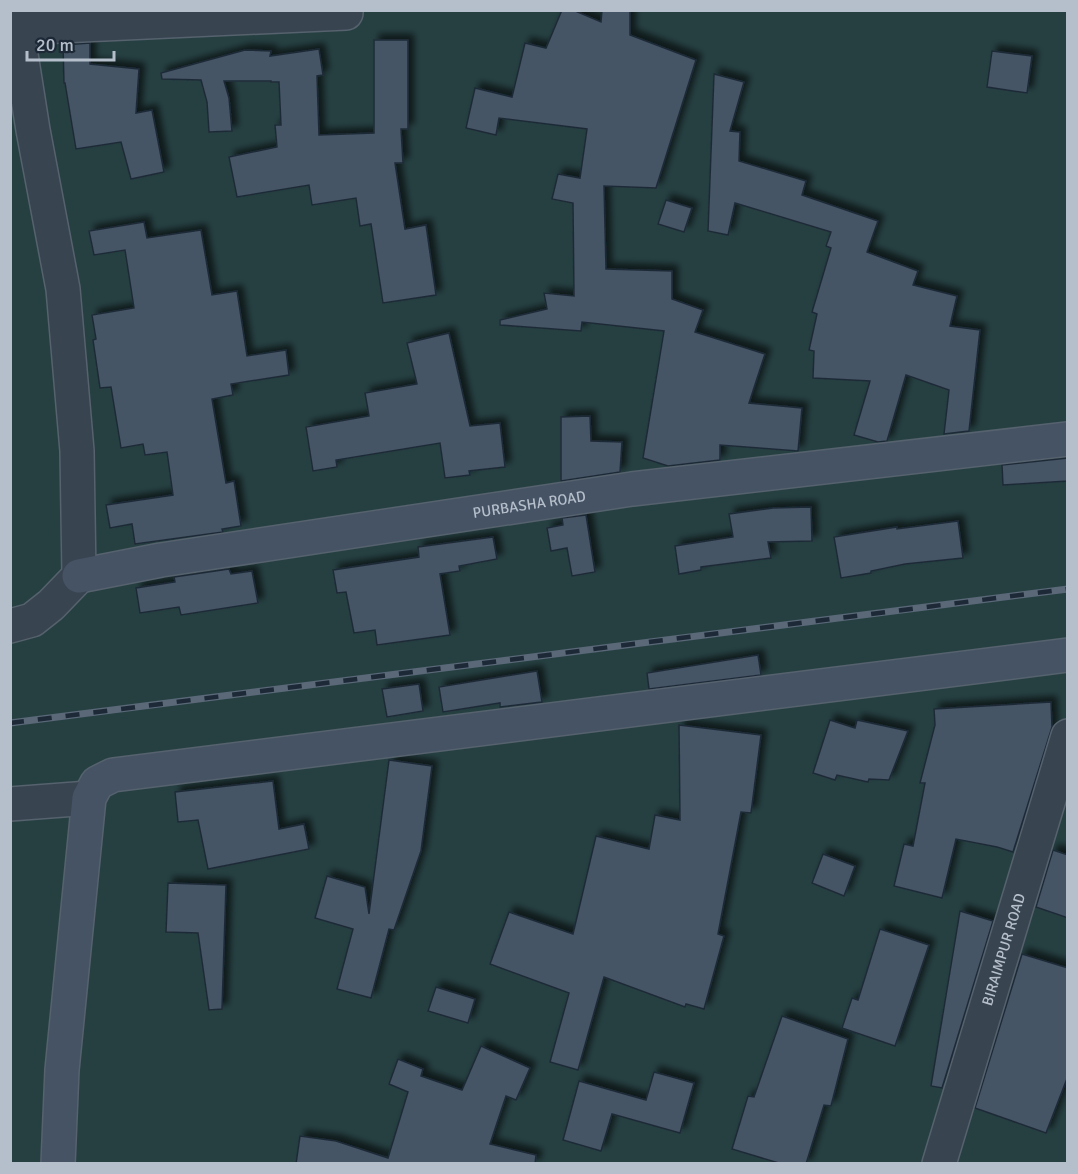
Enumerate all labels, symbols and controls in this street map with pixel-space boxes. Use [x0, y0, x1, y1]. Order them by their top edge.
scale bar [27, 24, 114, 62]
text: 20 m [36, 34, 74, 56]
street label: PURBASHA ROAD [471, 487, 587, 522]
street label: BIRAIMPUR ROAD [978, 891, 1029, 1008]

